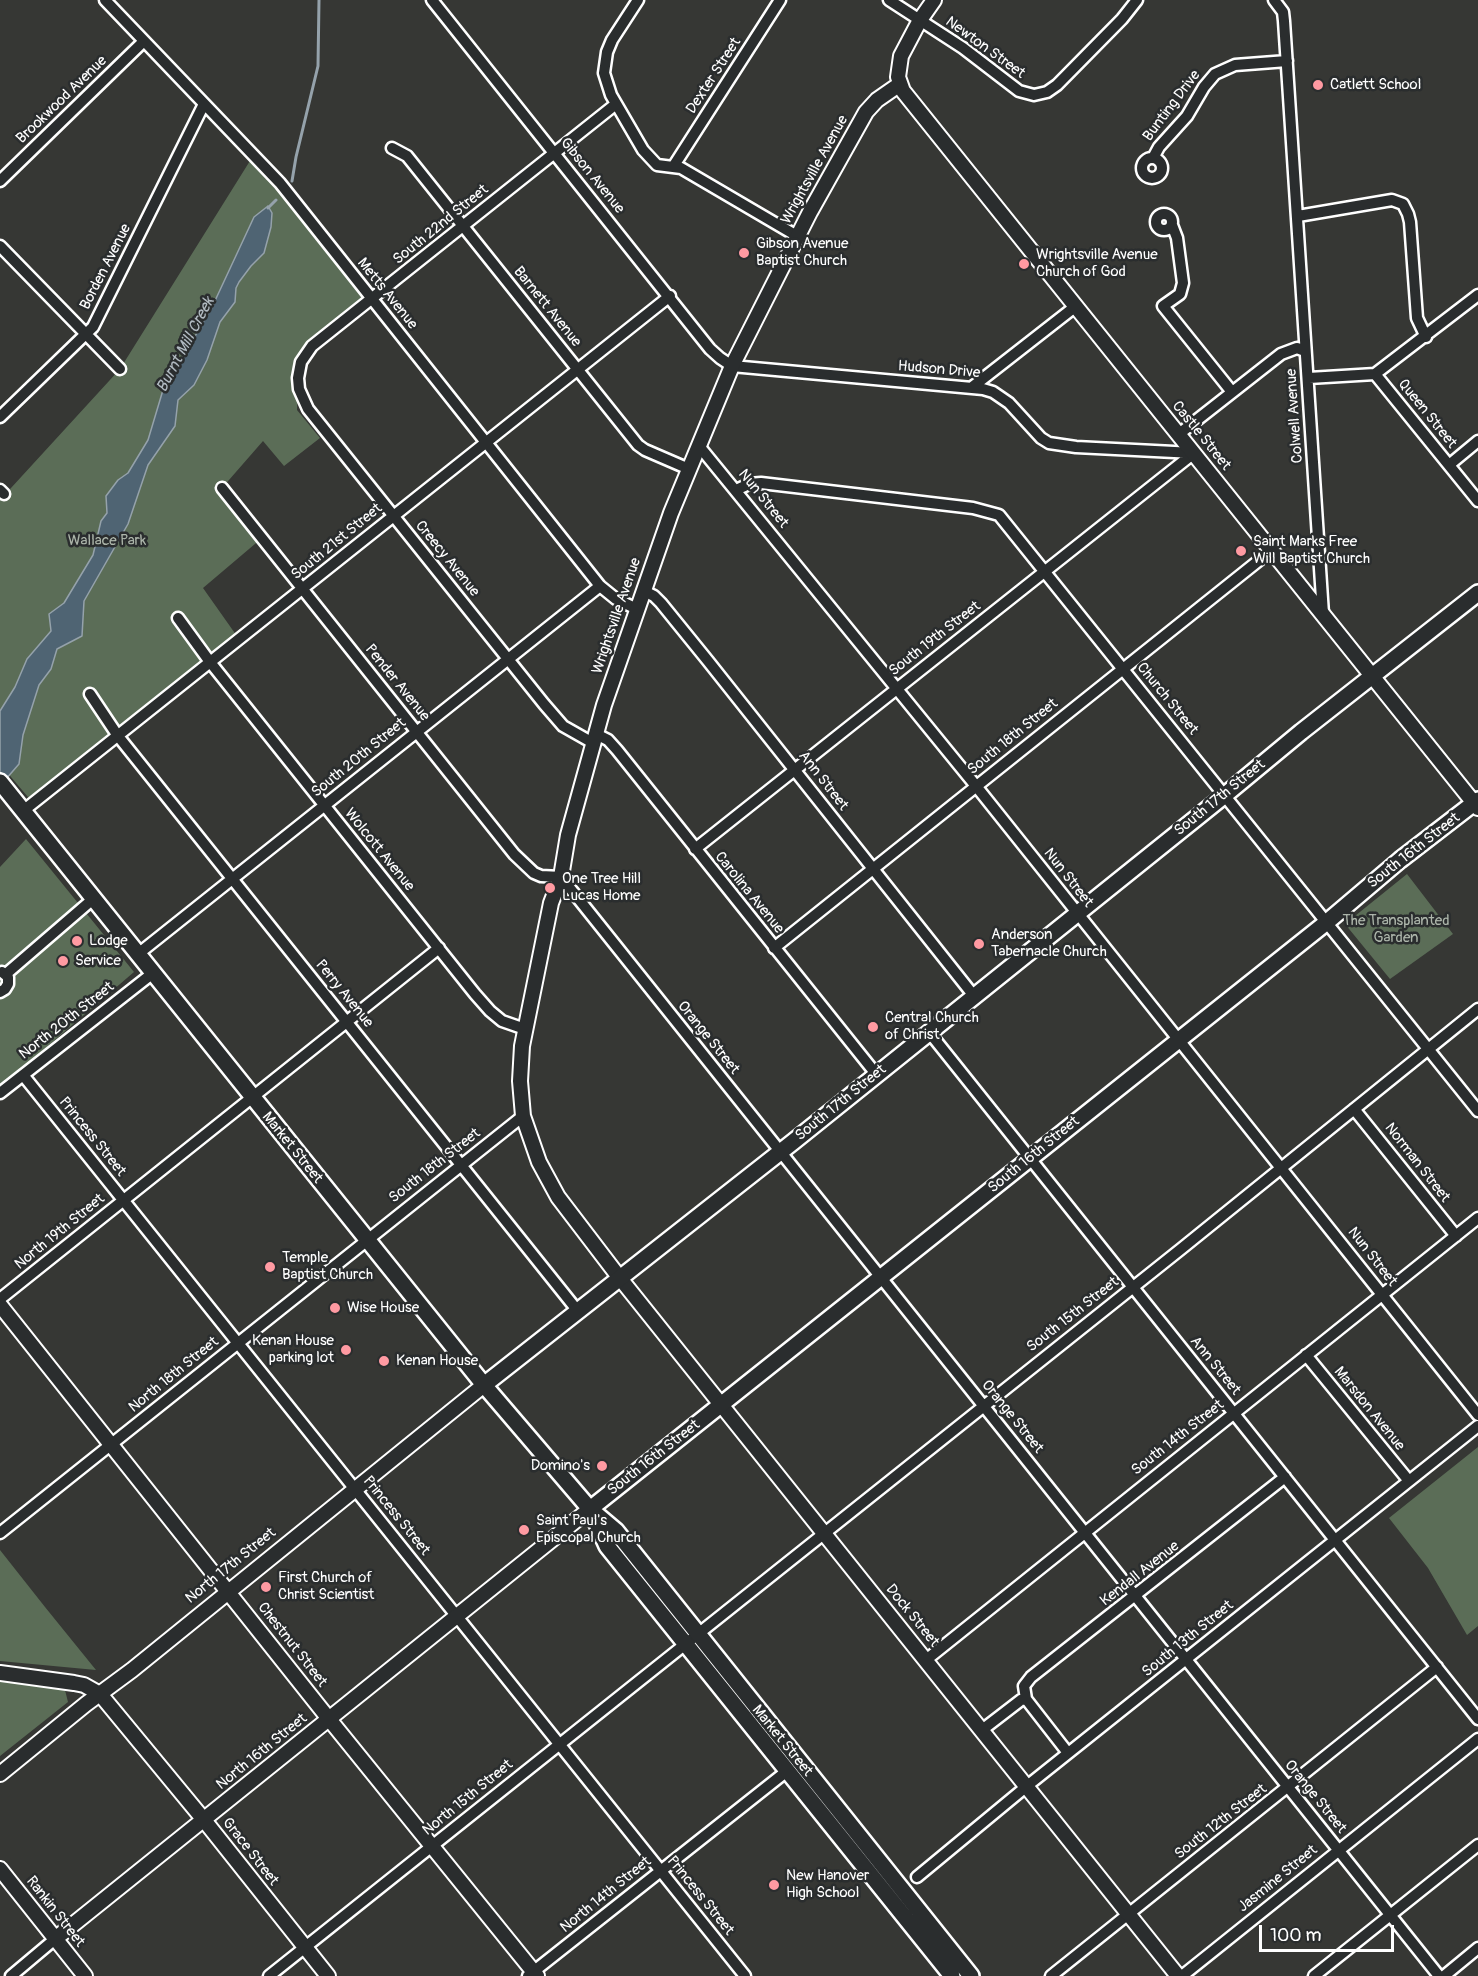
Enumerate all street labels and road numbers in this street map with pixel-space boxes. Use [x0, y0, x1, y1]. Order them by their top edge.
street label: Newton Street [942, 13, 1028, 83]
street label: Dexter Street [683, 35, 745, 117]
street label: Brookwood Avenue [13, 52, 111, 148]
street label: Bunting Drive [1139, 67, 1205, 145]
street label: Wrightsville Avenue [778, 112, 852, 228]
street label: Gibson Avenue [556, 134, 628, 218]
street label: South 22nd Street [390, 181, 492, 269]
street label: Borden Avenue [77, 221, 135, 313]
street label: Metts Avenue [353, 255, 421, 333]
street label: Barnett Avenue [509, 263, 585, 351]
street label: Hudson Drive [897, 357, 981, 383]
street label: Colwell Avenue [1283, 368, 1307, 464]
street label: Queen Street [1394, 376, 1460, 452]
street label: Castle Street [1168, 398, 1234, 474]
street label: Nun Street [734, 466, 792, 532]
street label: South 21st Street [288, 500, 386, 584]
street label: Creecy Avenue [411, 517, 483, 601]
street label: Wrightsville Avenue [589, 556, 645, 676]
street label: South 19th Street [886, 598, 984, 680]
street label: Pender Avenue [361, 641, 433, 725]
street label: Church Street [1132, 659, 1202, 739]
street label: South 18th Street [964, 695, 1062, 779]
street label: South 20th Street [308, 714, 410, 802]
street label: Ann Street [794, 748, 852, 814]
street label: South 17th Street [1171, 756, 1269, 840]
street label: Wolcott Avenue [340, 805, 418, 895]
street label: South 16th Street [1364, 809, 1464, 893]
street label: Nun Street [1039, 845, 1097, 911]
street label: Carolina Avenue [710, 848, 788, 938]
street label: Perry Avenue [311, 956, 377, 1032]
street label: North 20th Street [16, 978, 118, 1064]
street label: Orange Street [673, 998, 743, 1078]
street label: South 17th Street [792, 1061, 890, 1145]
street label: Princess Street [55, 1094, 129, 1180]
street label: Market Street [258, 1109, 326, 1187]
street label: South 16th Street [985, 1113, 1083, 1197]
street label: Norman Street [1380, 1120, 1454, 1206]
street label: South 18th Street [386, 1125, 484, 1207]
street label: North 19th Street [11, 1190, 109, 1274]
street label: Nun Street [1343, 1224, 1401, 1290]
street label: South 15th Street [1023, 1274, 1123, 1356]
street label: North 18th Street [125, 1333, 223, 1417]
street label: Ann Street [1186, 1333, 1244, 1399]
street label: Marsdon Avenue [1330, 1363, 1408, 1455]
street label: Orange Street [977, 1377, 1047, 1457]
street label: South 14th Street [1128, 1396, 1228, 1480]
street label: South 16th Street [604, 1416, 704, 1500]
street label: Princess Street [359, 1473, 433, 1559]
street label: North 17th Street [182, 1524, 280, 1608]
street label: Kendall Avenue [1097, 1538, 1183, 1610]
street label: Dock Street [881, 1581, 943, 1651]
street label: South 13th Street [1139, 1597, 1237, 1681]
street label: Chestnut Street [253, 1599, 331, 1691]
street label: Market Street [748, 1702, 816, 1780]
street label: North 16th Street [213, 1710, 311, 1794]
street label: North 15th Street [419, 1756, 517, 1840]
street label: Orange Street [1280, 1757, 1350, 1837]
street label: South 12th Street [1171, 1780, 1271, 1864]
street label: Grace Street [218, 1814, 282, 1890]
street label: Jasmine Street [1235, 1842, 1321, 1916]
street label: North 14th Street [557, 1853, 655, 1937]
street label: Princess Street [663, 1853, 737, 1939]
street label: Rankin Street [22, 1873, 88, 1951]

